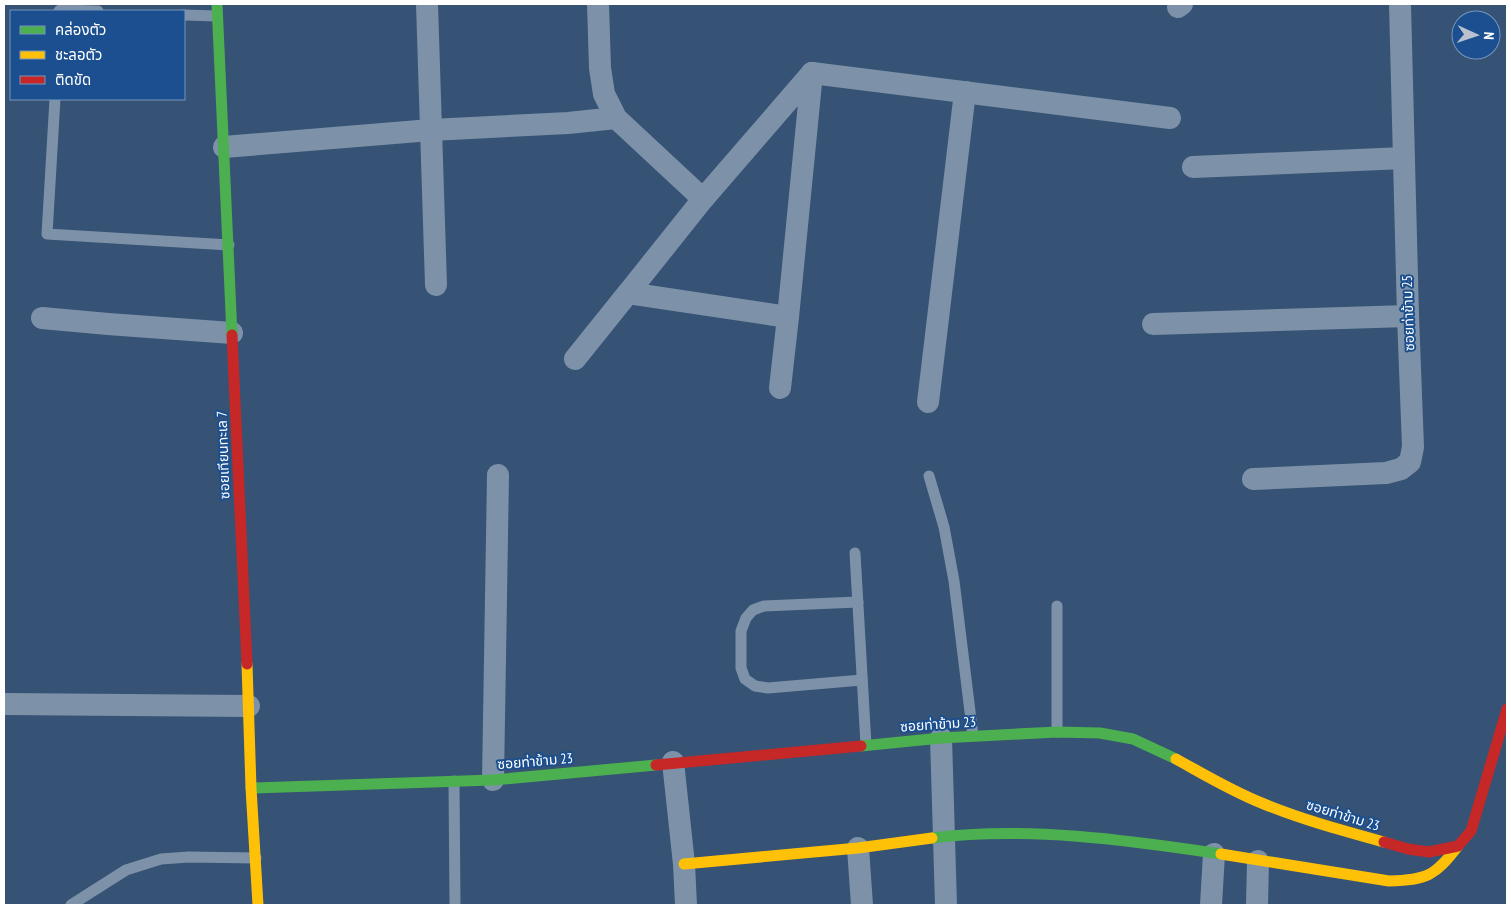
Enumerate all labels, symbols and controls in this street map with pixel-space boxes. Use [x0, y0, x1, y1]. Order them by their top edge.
legend [10, 10, 185, 100]
north arrow [1451, 10, 1501, 60]
text: คล่องตัว [55, 20, 106, 39]
text: N [1480, 31, 1498, 40]
text: ชะลอตัว [55, 45, 102, 64]
text: ติดขัด [55, 70, 91, 89]
street label: ซอยท่าข้าม 25 [1398, 275, 1418, 351]
street label: ซอยเทียนทะเล 7 [212, 411, 234, 499]
street label: ซอยท่าข้าม 23 [900, 712, 976, 736]
street label: ซอยท่าข้าม 23 [496, 749, 574, 773]
street label: ซอยท่าข้าม 23 [1304, 795, 1382, 835]

